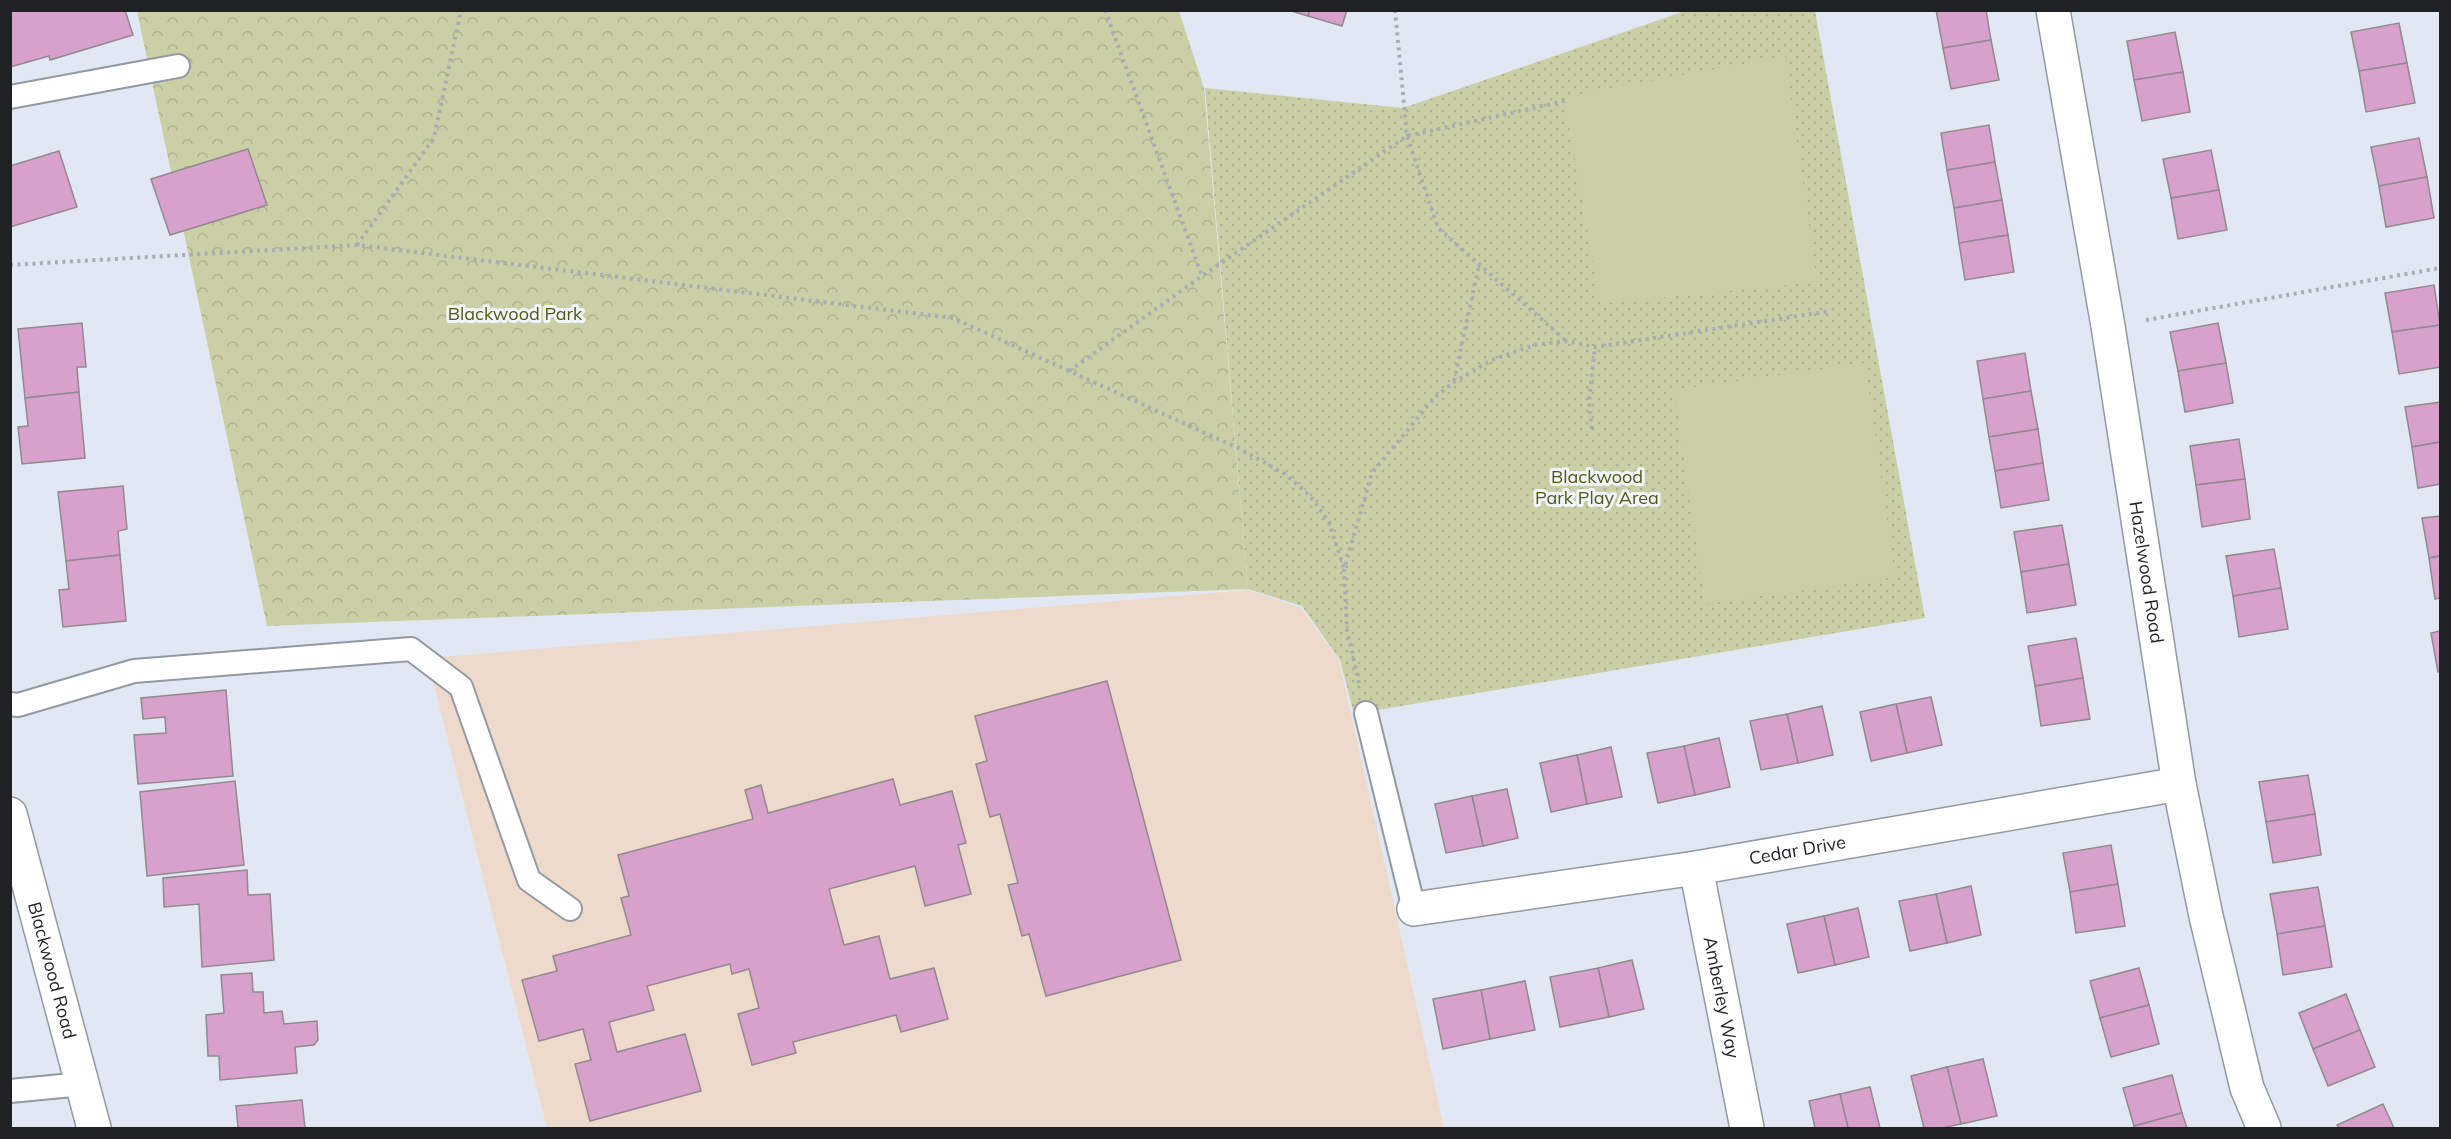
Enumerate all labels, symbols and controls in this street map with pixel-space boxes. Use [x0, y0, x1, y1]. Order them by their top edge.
park label: Blackwood Park [448, 302, 583, 325]
park label: Blackwood Park Play Area [1535, 465, 1659, 509]
street label: Hazelwood Road [2124, 499, 2169, 645]
street label: Cedar Drive [1747, 830, 1848, 870]
street label: Blackwood Road [23, 899, 82, 1041]
street label: Amberley Way [1699, 935, 1745, 1061]

